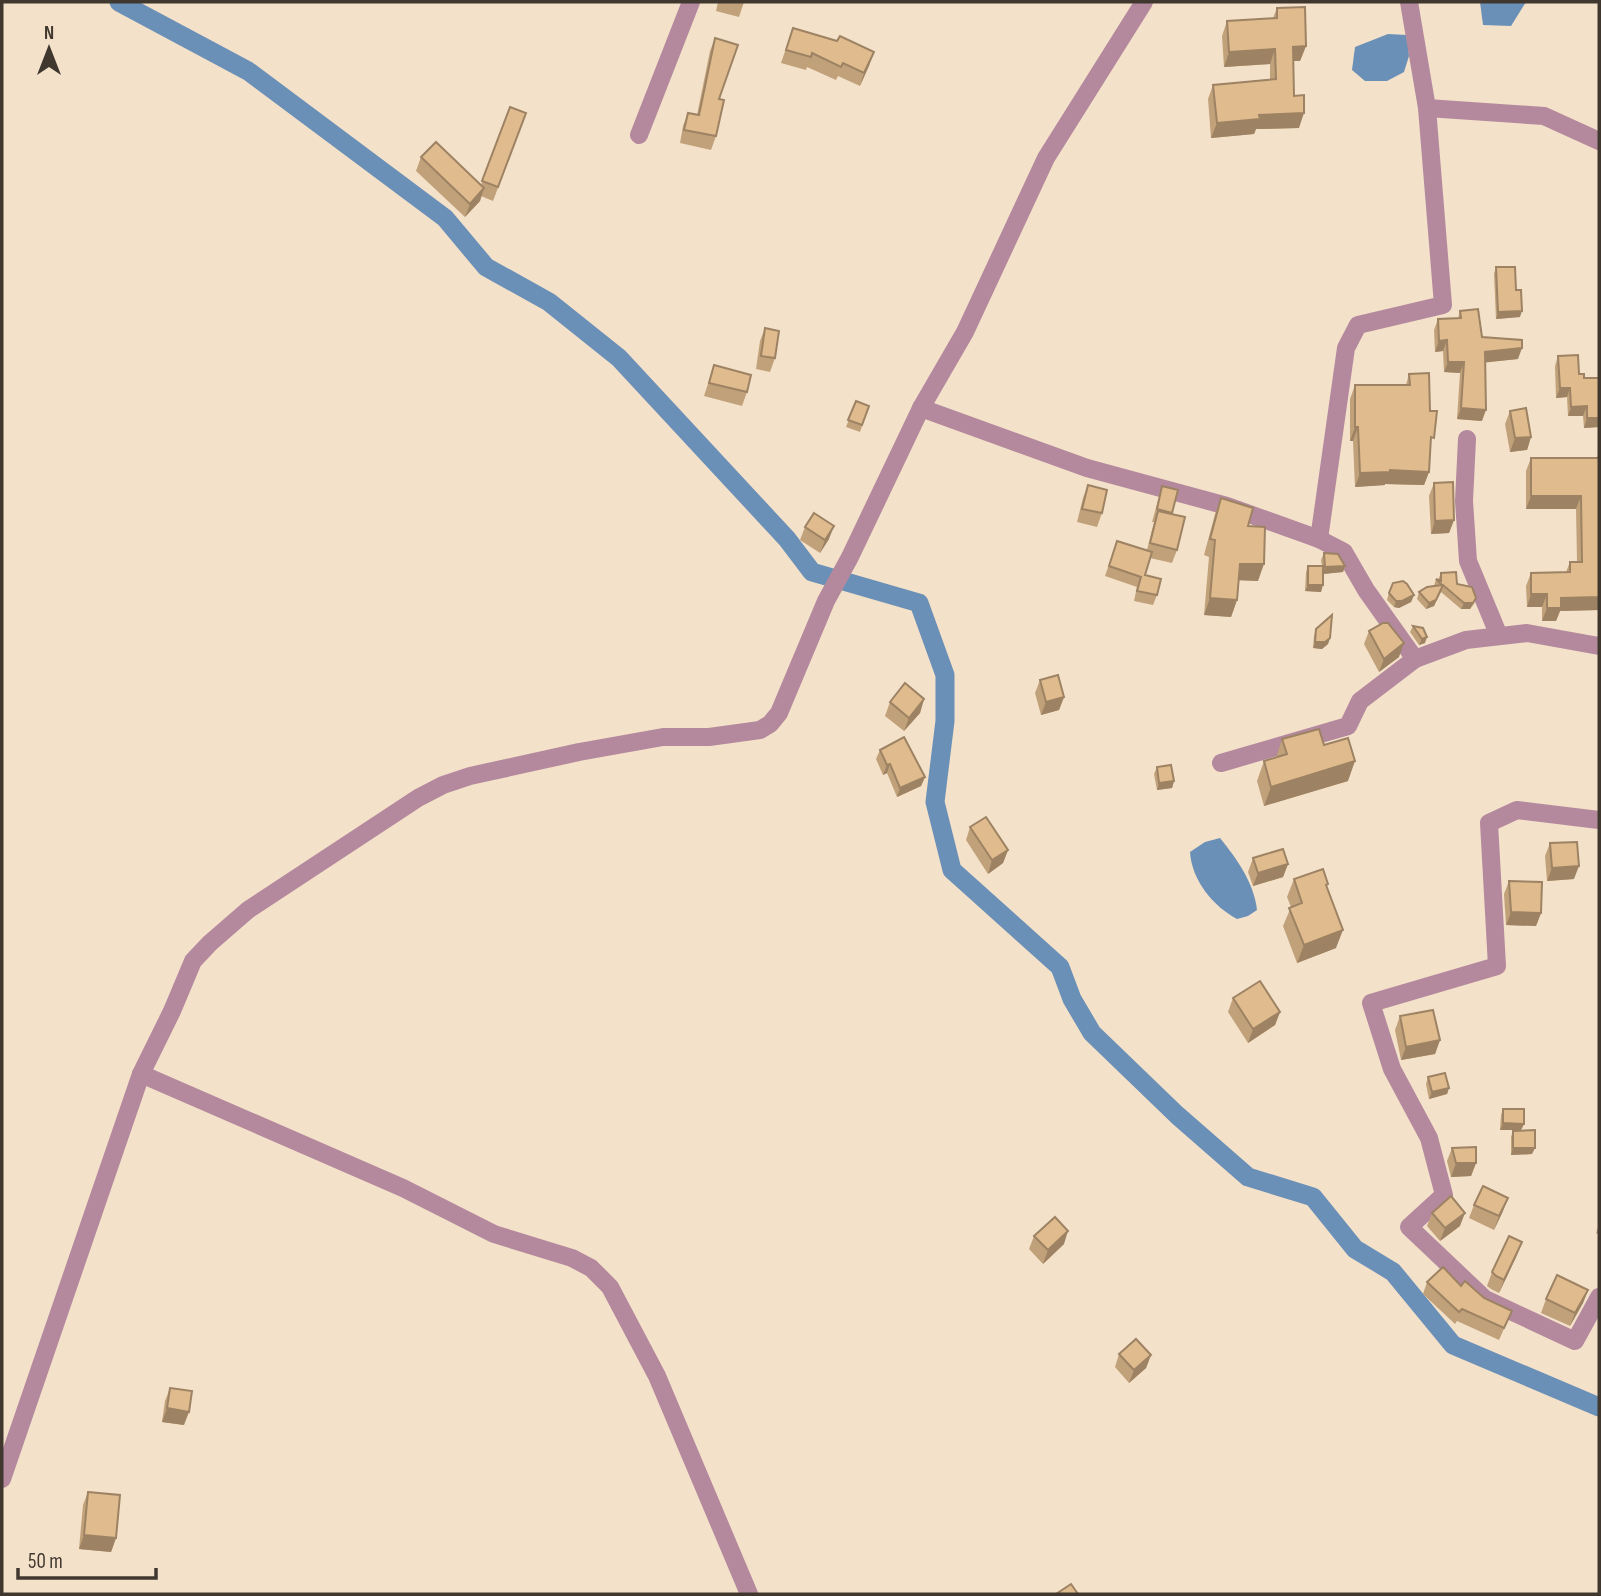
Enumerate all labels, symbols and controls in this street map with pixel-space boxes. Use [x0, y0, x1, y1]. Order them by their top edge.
north arrow [14, 14, 84, 84]
text: N [44, 22, 54, 45]
scale bar [18, 1536, 156, 1580]
text: 50 m [28, 1549, 63, 1574]

